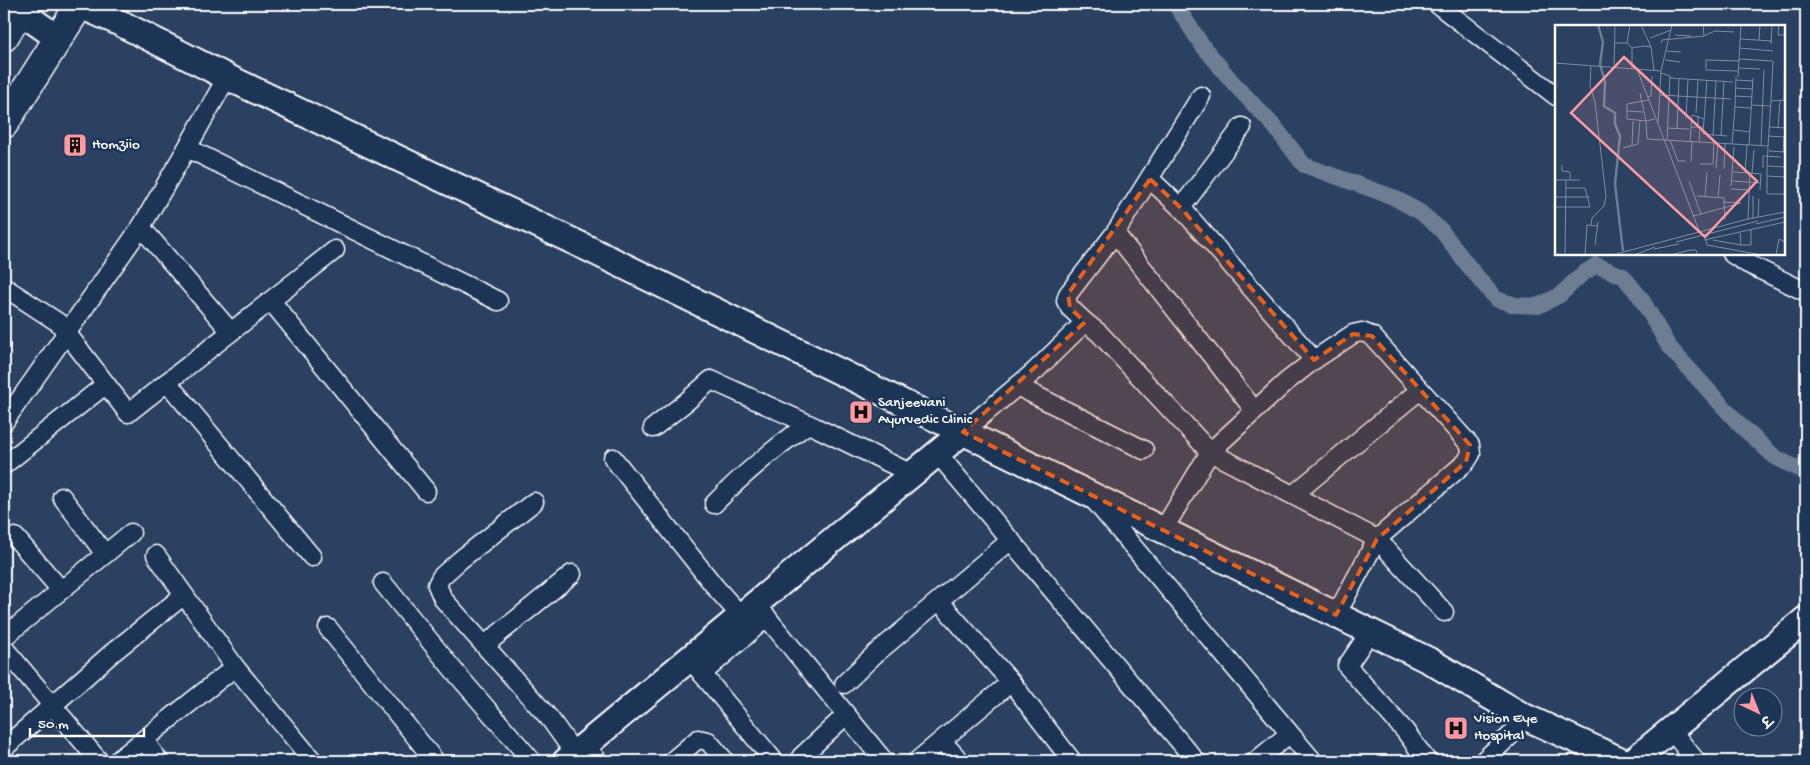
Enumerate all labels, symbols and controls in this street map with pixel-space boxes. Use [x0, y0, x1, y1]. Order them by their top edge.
inset map [1555, 25, 1785, 255]
building icon: Homziio [62, 132, 88, 158]
place label: Homziio [92, 136, 140, 154]
place label: Sanjeevani Ayurvedic Clinic [878, 394, 973, 429]
hospital icon: Sanjeevani Ayurvedic Clinic [848, 399, 874, 425]
north arrow [1732, 688, 1782, 738]
scale bar [30, 705, 144, 737]
text: उ [1755, 709, 1776, 730]
place label: Vision Eye Hospital [1473, 710, 1538, 745]
hospital icon: Vision Eye Hospital [1443, 715, 1469, 741]
text: 50 m [38, 716, 69, 734]

